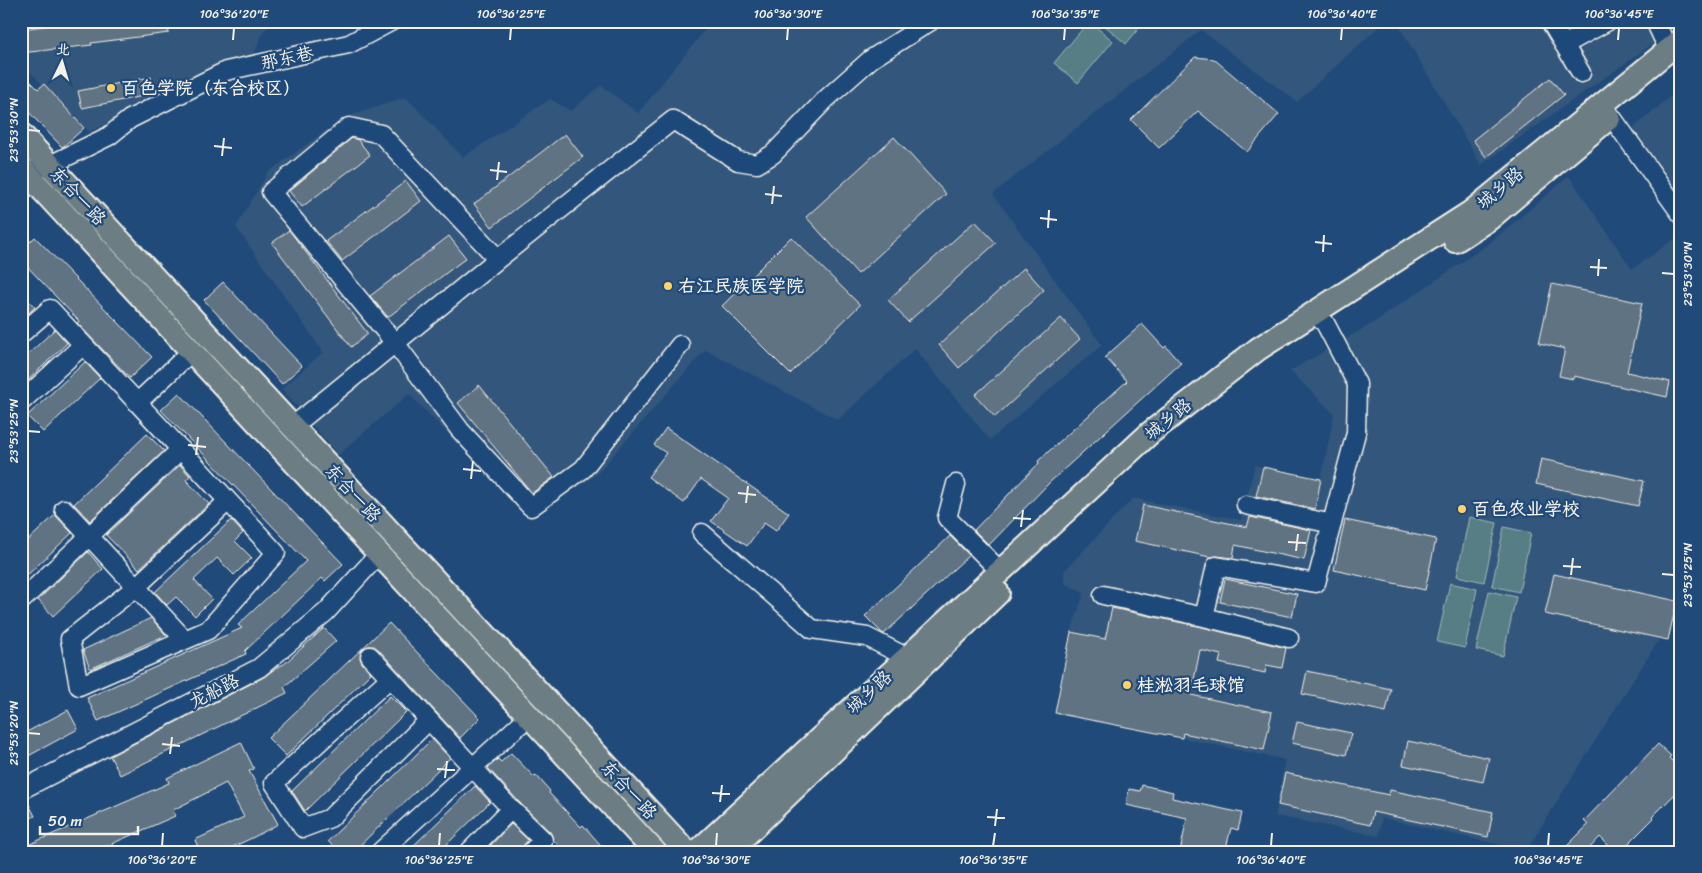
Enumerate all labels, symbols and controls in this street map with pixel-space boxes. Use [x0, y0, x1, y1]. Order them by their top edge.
text: 106°36'20"E [200, 3, 270, 25]
text: 106°36'25"E [477, 3, 547, 25]
text: 106°36'30"E [754, 3, 824, 25]
text: 106°36'35"E [1031, 3, 1100, 25]
text: 106°36'40"E [1307, 3, 1378, 25]
text: 106°36'45"E [1584, 3, 1655, 25]
text: 北 [55, 36, 71, 63]
street label: 那东巷 [257, 37, 317, 79]
north arrow [38, 38, 88, 88]
place label: 百色学院（东合校区） [121, 72, 301, 104]
marker: 百色学院（东合校区） [105, 82, 117, 94]
text: 23°53'30"N [3, 97, 25, 162]
street label: 城乡路 [1469, 158, 1531, 218]
street label: 东合一路 [42, 159, 114, 233]
text: 23°53'30"N [1677, 241, 1699, 306]
place label: 右江民族医学院 [678, 270, 804, 302]
marker: 右江民族医学院 [662, 280, 674, 292]
street label: 城乡路 [1137, 390, 1199, 448]
text: 23°53'25"N [3, 398, 25, 463]
street label: 东合一路 [317, 456, 389, 530]
place label: 百色农业学校 [1472, 493, 1580, 525]
marker: 百色农业学校 [1456, 503, 1468, 515]
text: 23°53'25"N [1677, 542, 1699, 607]
street label: 城乡路 [838, 662, 900, 722]
street label: 龙船路 [183, 664, 245, 718]
place label: 桂淞羽毛球馆 [1137, 669, 1245, 701]
marker: 桂淞羽毛球馆 [1121, 679, 1133, 691]
text: 23°53'20"N [3, 700, 25, 765]
street label: 东合一路 [593, 753, 665, 827]
scale bar [40, 803, 138, 835]
text: 50 m [48, 808, 83, 834]
text: 106°36'20"E [128, 849, 198, 871]
text: 106°36'25"E [405, 849, 475, 871]
text: 106°36'30"E [682, 849, 752, 871]
text: 106°36'35"E [959, 849, 1028, 871]
text: 106°36'40"E [1236, 849, 1307, 871]
text: 106°36'45"E [1513, 849, 1584, 871]

